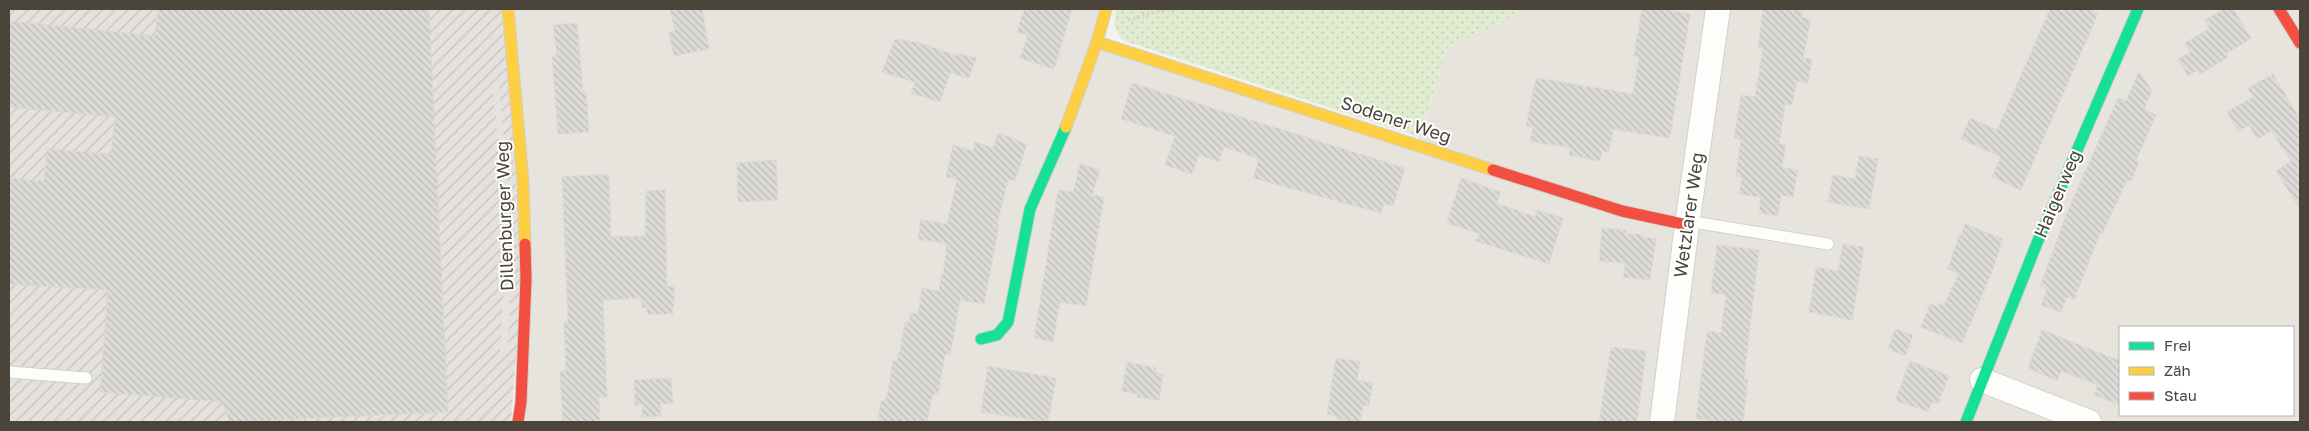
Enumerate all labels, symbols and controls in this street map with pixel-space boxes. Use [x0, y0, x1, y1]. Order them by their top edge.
street label: Sodener Weg [1338, 91, 1454, 147]
street label: Dillenburger Weg [490, 141, 518, 291]
street label: Haigerweg [2029, 146, 2085, 241]
street label: Wetzlarer Weg [1668, 151, 1708, 279]
legend [2119, 326, 2294, 416]
text: Frei [2164, 336, 2191, 354]
text: Zäh [2164, 361, 2191, 379]
text: Stau [2164, 386, 2197, 404]

